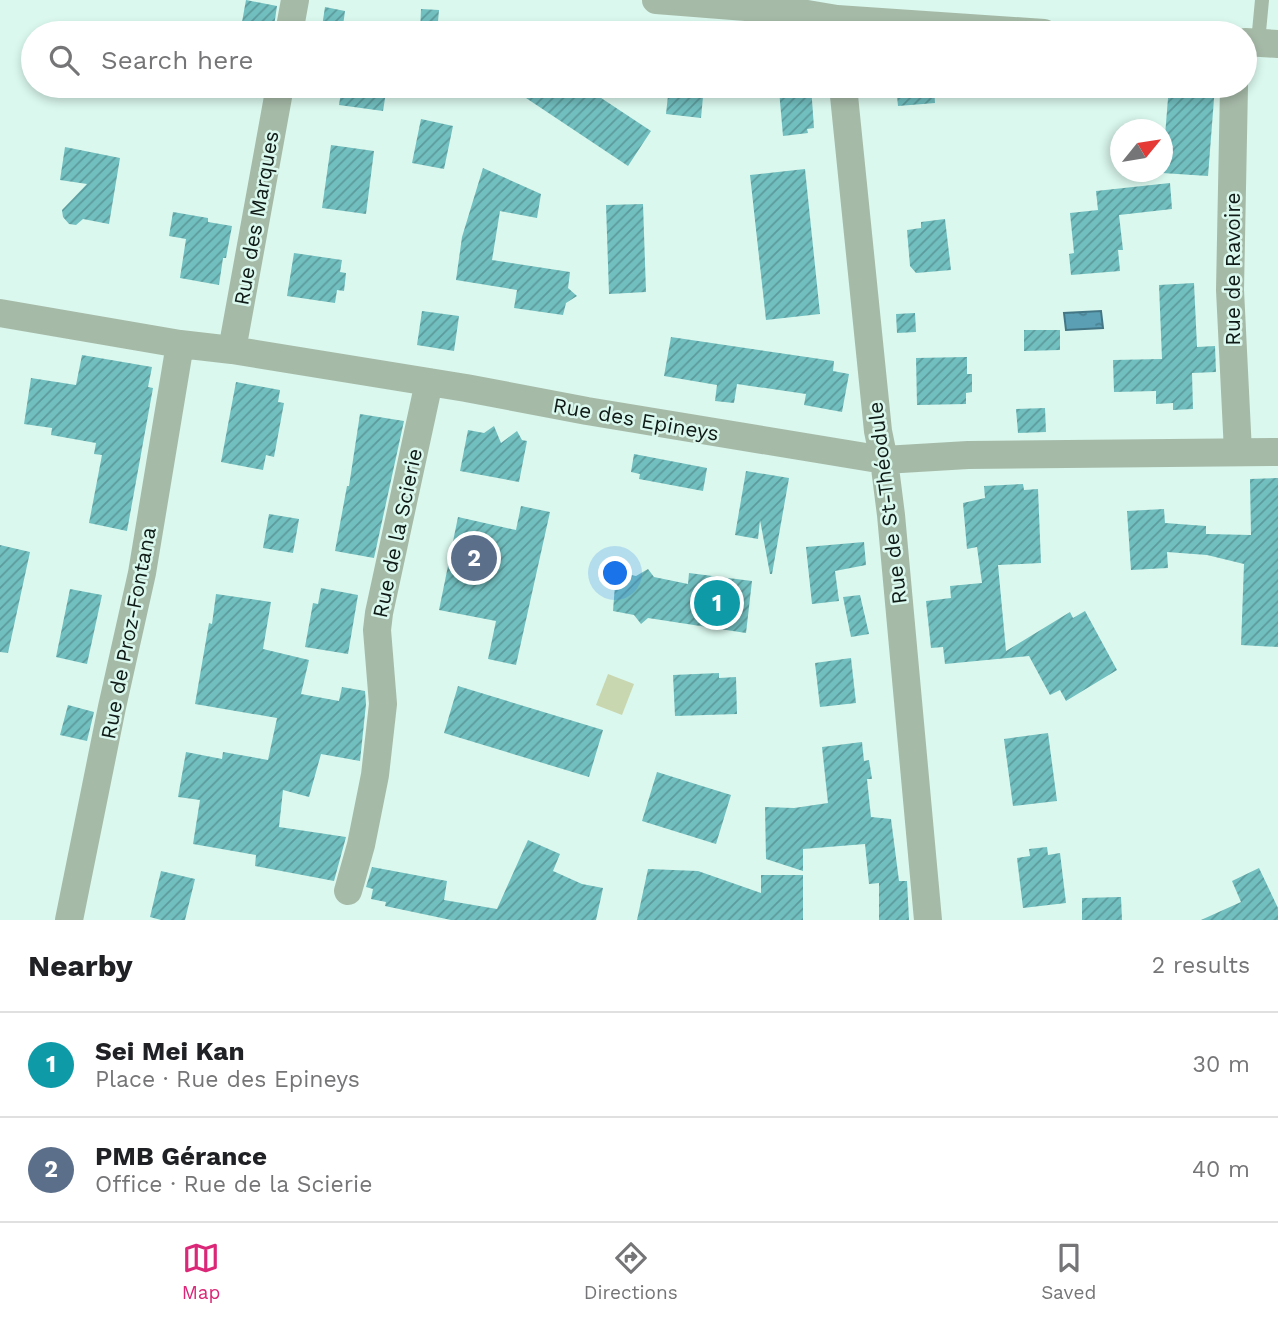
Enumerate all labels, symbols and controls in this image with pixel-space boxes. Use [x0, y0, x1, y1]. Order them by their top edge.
search box [21, 21, 1257, 98]
icon: search [45, 41, 83, 79]
text: Search here [101, 45, 253, 75]
north arrow [1110, 119, 1173, 182]
street label: Rue des Marques [228, 129, 284, 307]
street label: Rue de Ravoire [1220, 192, 1245, 346]
street label: Rue des Epineys [551, 392, 721, 446]
street label: Rue de St-Théodule [862, 400, 912, 606]
street label: Rue de la Scierie [367, 446, 427, 620]
street label: Rue de Proz-Fontana [95, 525, 161, 741]
pin: 2 [451, 532, 497, 584]
your location [598, 556, 632, 590]
pin: 1 [694, 577, 740, 629]
text: Nearby [28, 948, 133, 983]
text: 2 results [1152, 952, 1250, 979]
text: Sei Mei Kan [95, 1036, 245, 1066]
text: 1 [46, 1051, 56, 1078]
text: 30 m [1193, 1051, 1250, 1078]
text: Place · Rue des Epineys [95, 1066, 360, 1093]
text: PMB Gérance [95, 1141, 267, 1171]
text: 2 [44, 1156, 58, 1183]
text: 40 m [1192, 1156, 1250, 1183]
text: Office · Rue de la Scierie [95, 1171, 372, 1198]
tab: Map [182, 1239, 220, 1304]
tab: Directions [584, 1239, 678, 1304]
tab: Saved [1041, 1239, 1096, 1304]

